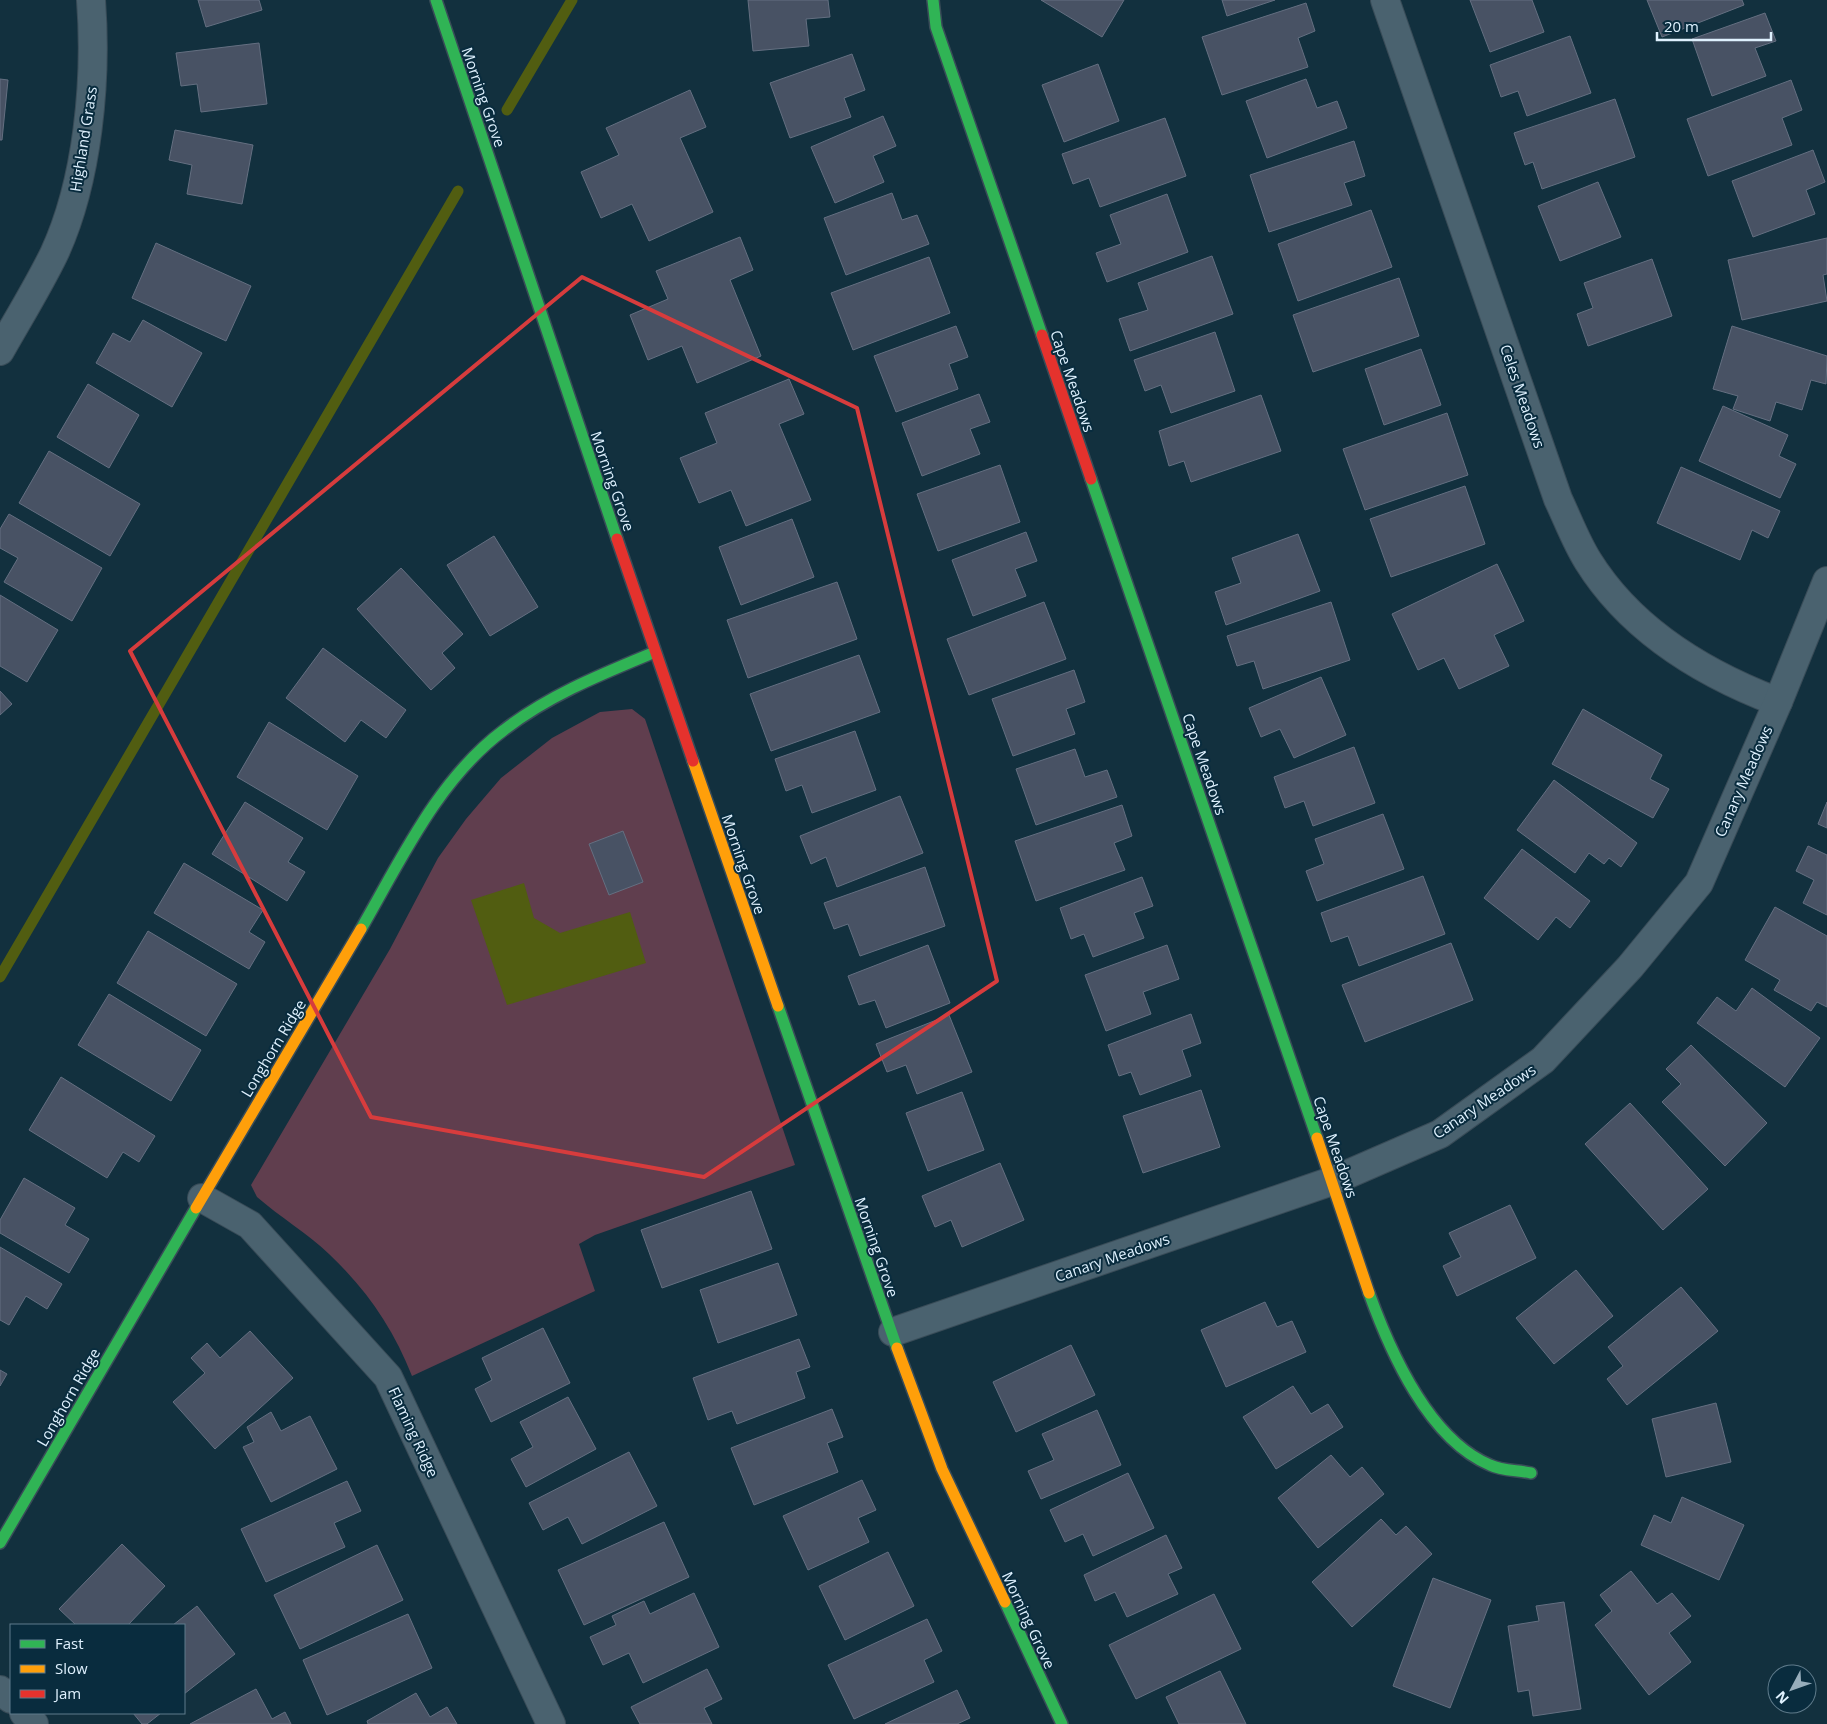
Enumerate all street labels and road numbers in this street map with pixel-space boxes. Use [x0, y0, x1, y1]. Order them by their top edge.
street label: Morning Grove [457, 44, 511, 150]
street label: Highland Grass [65, 85, 101, 193]
street label: Cape Meadows [1046, 327, 1100, 435]
street label: Celes Meadows [1496, 342, 1550, 450]
street label: Morning Grove [586, 428, 640, 534]
street label: Cape Meadows [1178, 710, 1232, 818]
street label: Canary Meadows [1709, 722, 1777, 840]
street label: Morning Grove [717, 811, 771, 917]
street label: Longhorn Ridge [236, 996, 310, 1100]
street label: Canary Meadows [1429, 1059, 1539, 1143]
street label: Cape Meadows [1309, 1093, 1363, 1201]
street label: Morning Grove [850, 1194, 904, 1300]
street label: Canary Meadows [1052, 1228, 1172, 1286]
street label: Longhorn Ridge [32, 1344, 104, 1450]
street label: Flaming Ridge [384, 1384, 444, 1480]
street label: Morning Grove [998, 1568, 1060, 1672]

